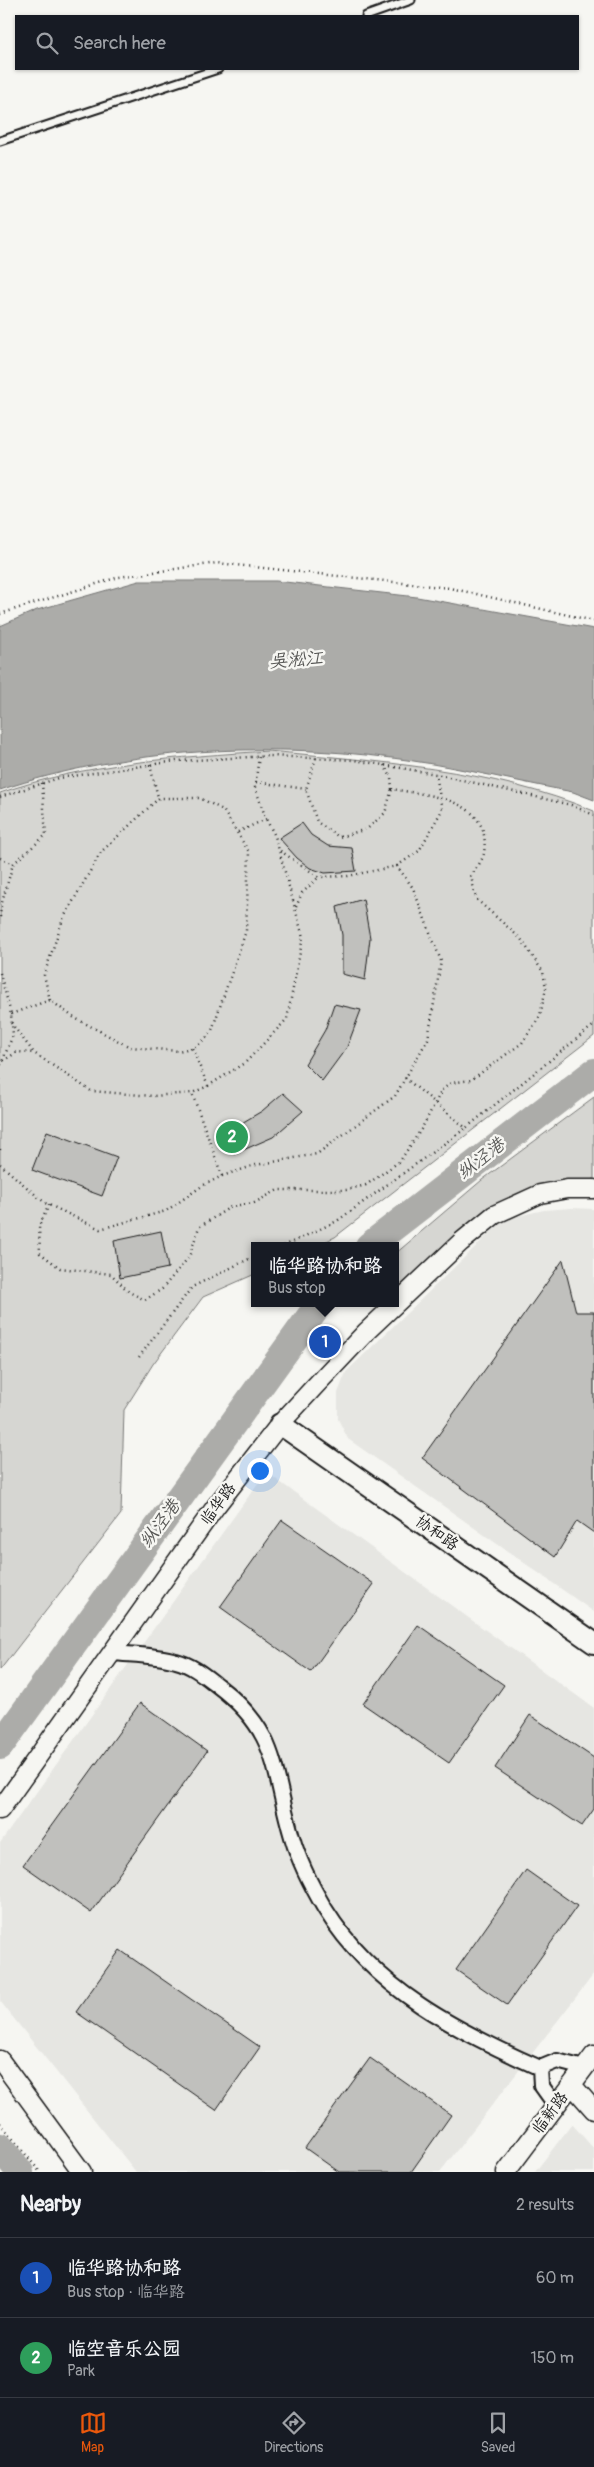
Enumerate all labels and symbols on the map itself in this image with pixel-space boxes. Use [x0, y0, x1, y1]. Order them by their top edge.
water label: 吴淞江 [268, 647, 325, 673]
pin: 2 [216, 1118, 248, 1156]
water label: 纵泾港 [453, 1132, 511, 1185]
pin: 1 [309, 1323, 341, 1361]
your location [247, 1458, 273, 1484]
street label: 临华路 [196, 1479, 240, 1529]
water label: 纵泾港 [135, 1494, 186, 1553]
street label: 协和路 [412, 1511, 462, 1555]
street label: 临新路 [528, 2088, 572, 2138]

